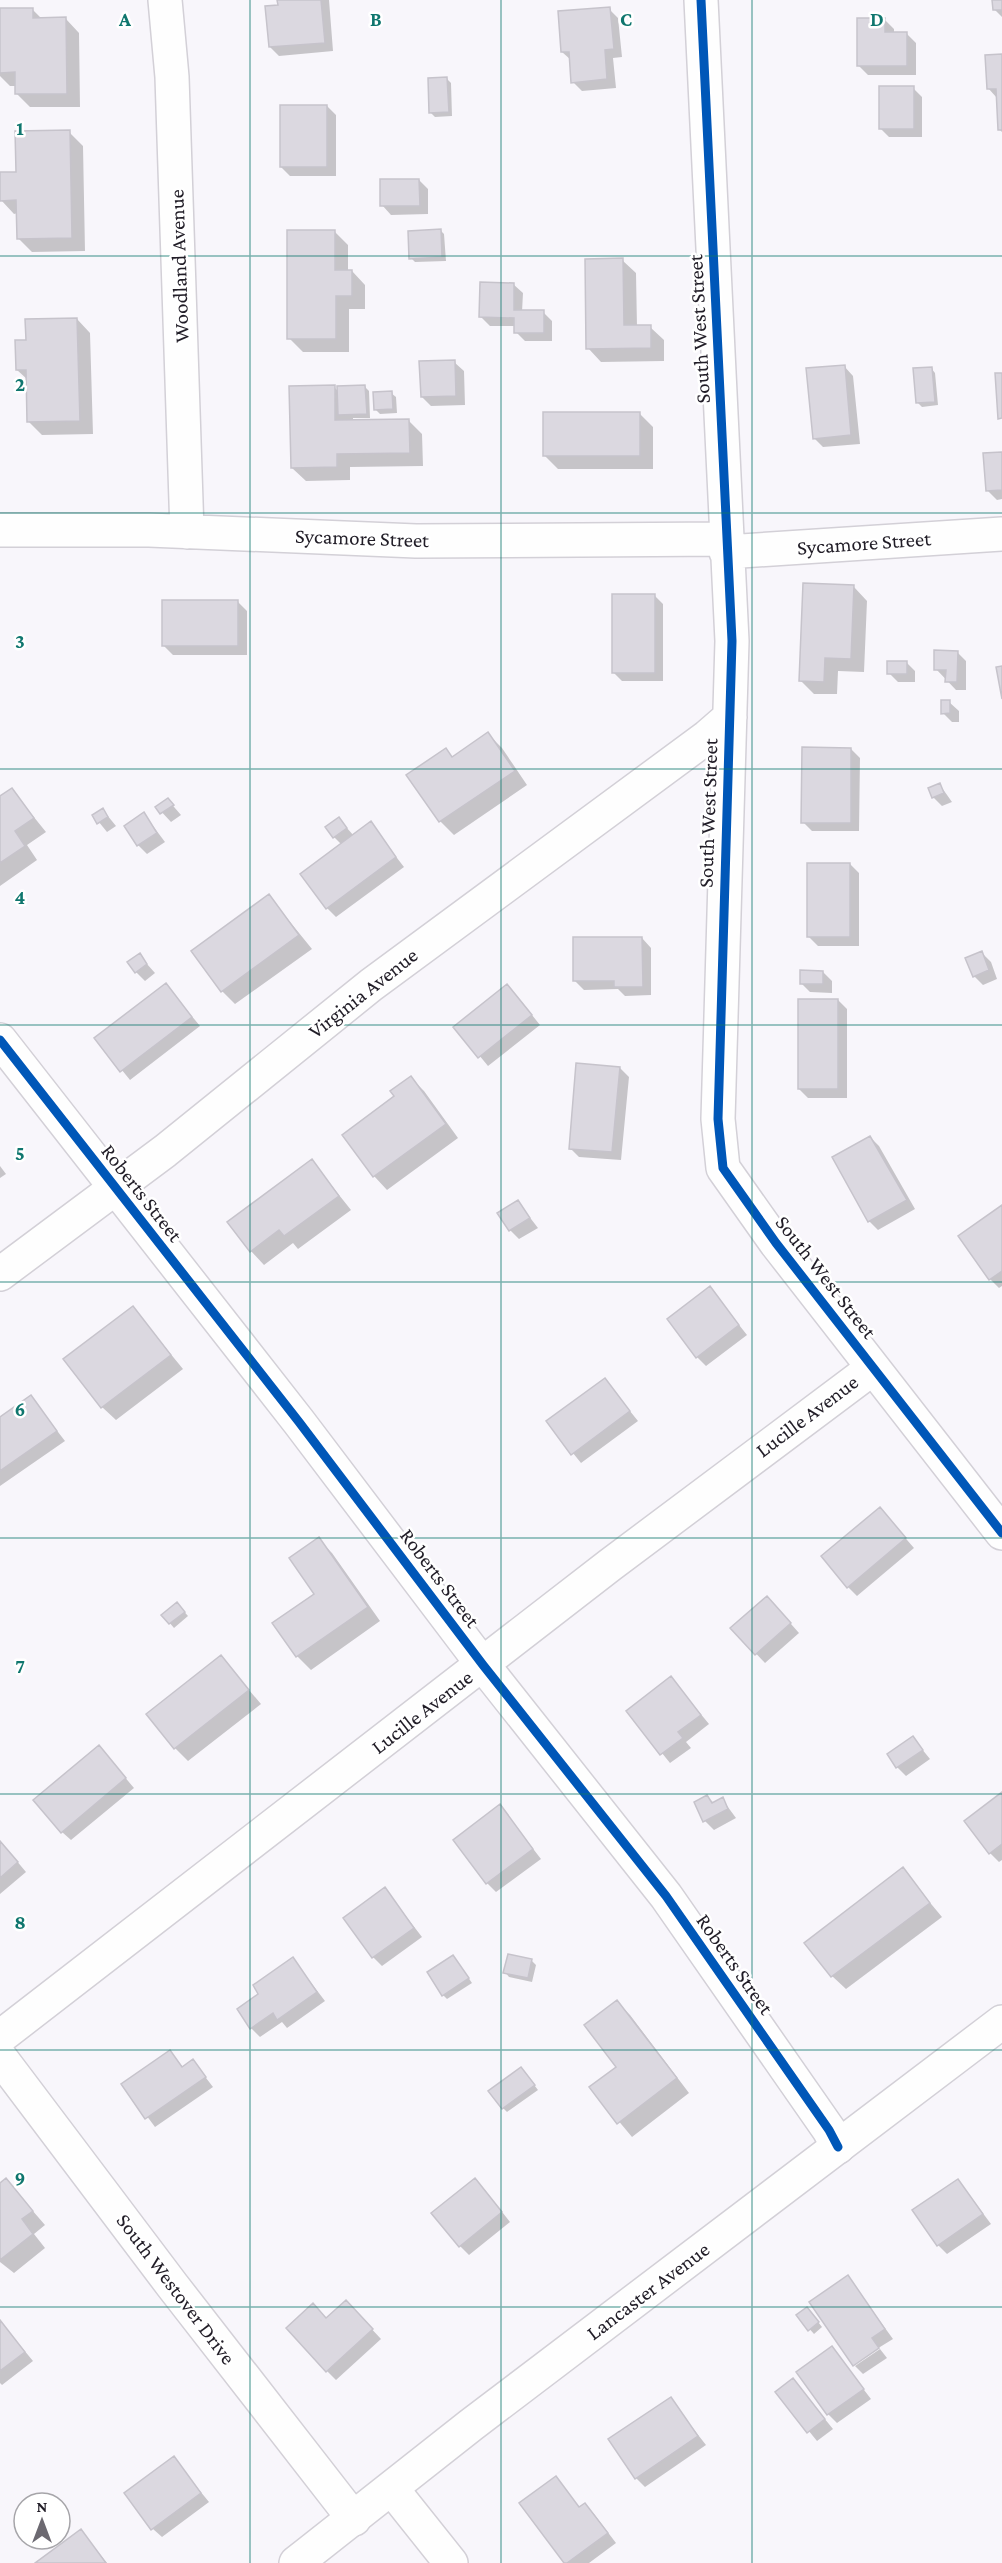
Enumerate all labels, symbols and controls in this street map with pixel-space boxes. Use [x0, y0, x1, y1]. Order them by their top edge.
text: A [118, 8, 132, 30]
text: B [370, 8, 382, 30]
text: C [620, 8, 632, 30]
text: D [870, 8, 884, 30]
text: 1 [16, 117, 24, 139]
street label: Woodland Avenue [164, 189, 194, 343]
street label: South West Street [683, 253, 715, 404]
text: 2 [15, 373, 25, 395]
street label: Sycamore Street [295, 524, 431, 552]
street label: Sycamore Street [796, 526, 933, 560]
text: 3 [15, 630, 25, 652]
street label: South West Street [693, 737, 723, 888]
text: 4 [15, 886, 26, 908]
street label: Virginia Avenue [304, 943, 422, 1043]
street label: Roberts Street [96, 1139, 188, 1247]
text: 5 [15, 1142, 25, 1164]
street label: South West Street [771, 1211, 882, 1344]
street label: Lucille Avenue [751, 1370, 863, 1462]
text: 6 [15, 1398, 25, 1420]
street label: Roberts Street [395, 1524, 486, 1633]
text: 7 [15, 1655, 25, 1677]
street label: Lucille Avenue [367, 1665, 477, 1759]
street label: Roberts Street [691, 1909, 779, 2020]
text: 8 [14, 1911, 26, 1933]
text: 9 [15, 2167, 25, 2189]
street label: South Westover Drive [112, 2209, 240, 2369]
street label: Lancaster Avenue [582, 2237, 714, 2345]
north arrow [12, 2491, 72, 2551]
text: N [37, 2498, 48, 2515]

